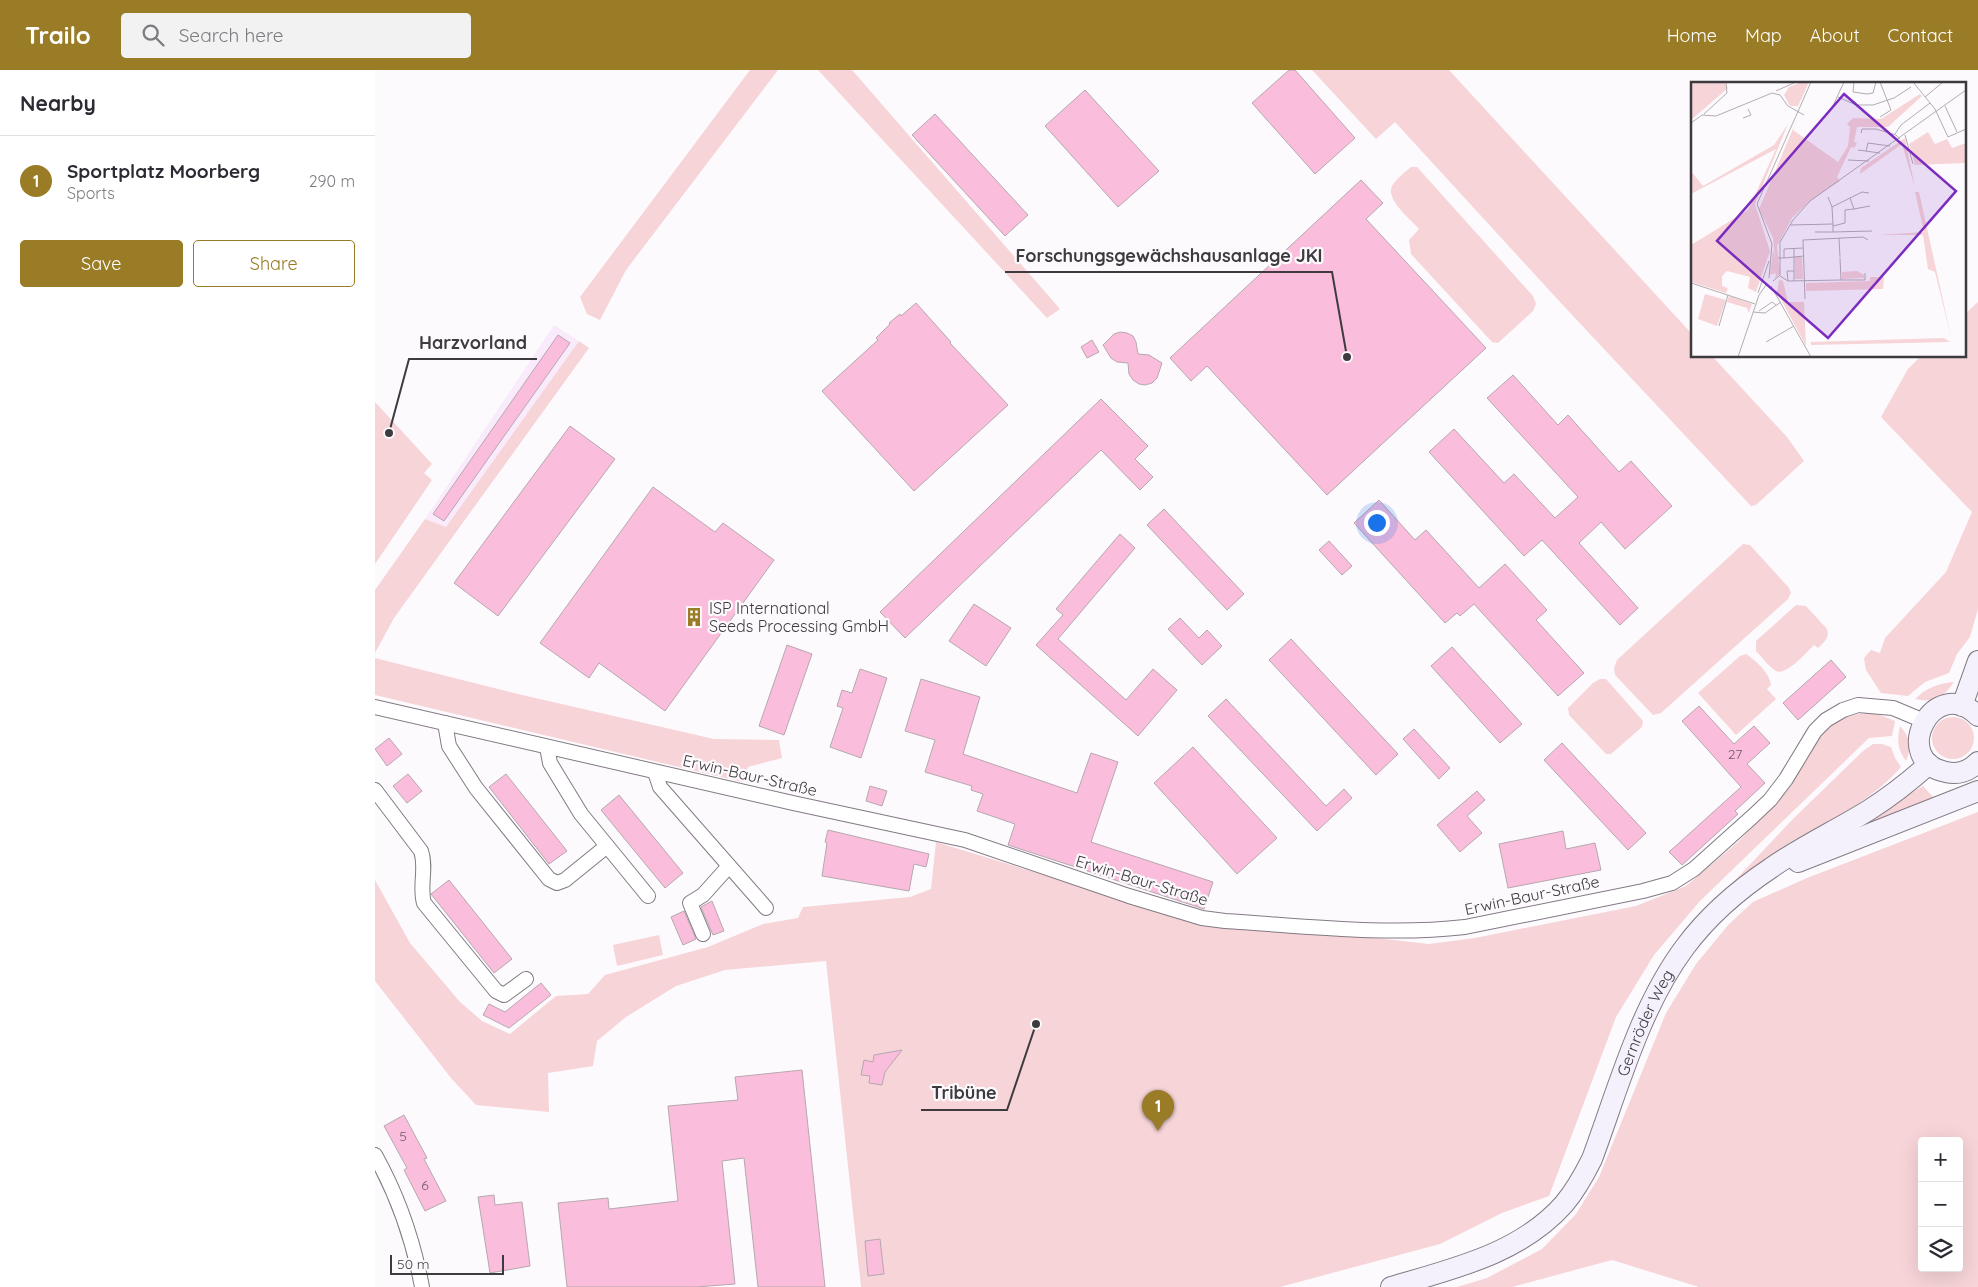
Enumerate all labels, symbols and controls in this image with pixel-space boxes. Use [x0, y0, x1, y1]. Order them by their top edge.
search box [121, 13, 471, 58]
text: Trailo [25, 20, 91, 50]
icon: search [139, 21, 167, 49]
text: Search here [179, 23, 284, 47]
text: Home [1667, 24, 1717, 47]
text: Map [1745, 24, 1782, 47]
text: About [1810, 24, 1860, 47]
text: Contact [1888, 24, 1953, 47]
inset map [1691, 82, 1965, 358]
text: Nearby [20, 90, 96, 116]
text: Sportplatz Moorberg [67, 159, 260, 183]
text: 1 [33, 171, 39, 191]
text: 290 m [309, 171, 355, 191]
text: Sports [67, 183, 115, 203]
callout: Forschungsgewächshausanlage JKI [1005, 239, 1332, 272]
button: Save [20, 240, 183, 287]
button: Share [193, 240, 355, 287]
text: Forschungsgewächshausanlage JKI [1016, 244, 1323, 267]
callout: Harzvorland [409, 326, 537, 359]
text: Harzvorland [419, 331, 527, 354]
your location [1364, 510, 1390, 536]
place label: ISP International Seeds Processing GmbH [709, 598, 889, 636]
building icon: ISP International Seeds Processing GmbH [683, 606, 705, 628]
house number: 27 [1728, 745, 1742, 763]
street label: Erwin-Baur-Straße [681, 750, 819, 800]
street label: Erwin-Baur-Straße [1073, 850, 1211, 910]
street label: Erwin-Baur-Straße [1463, 871, 1601, 919]
street label: Gernröder Weg [1612, 966, 1678, 1079]
callout: Tribüne [921, 1077, 1007, 1110]
text: Tribüne [931, 1081, 997, 1104]
pin: 1 [1142, 1090, 1174, 1131]
house number: 5 [399, 1127, 407, 1145]
map controls [1918, 1137, 1963, 1272]
button: + [1918, 1137, 1963, 1182]
house number: 6 [421, 1176, 429, 1194]
button: − [1918, 1182, 1963, 1227]
button: layers [1918, 1227, 1963, 1272]
scale bar [390, 1252, 504, 1275]
text: 50 m [397, 1255, 430, 1273]

